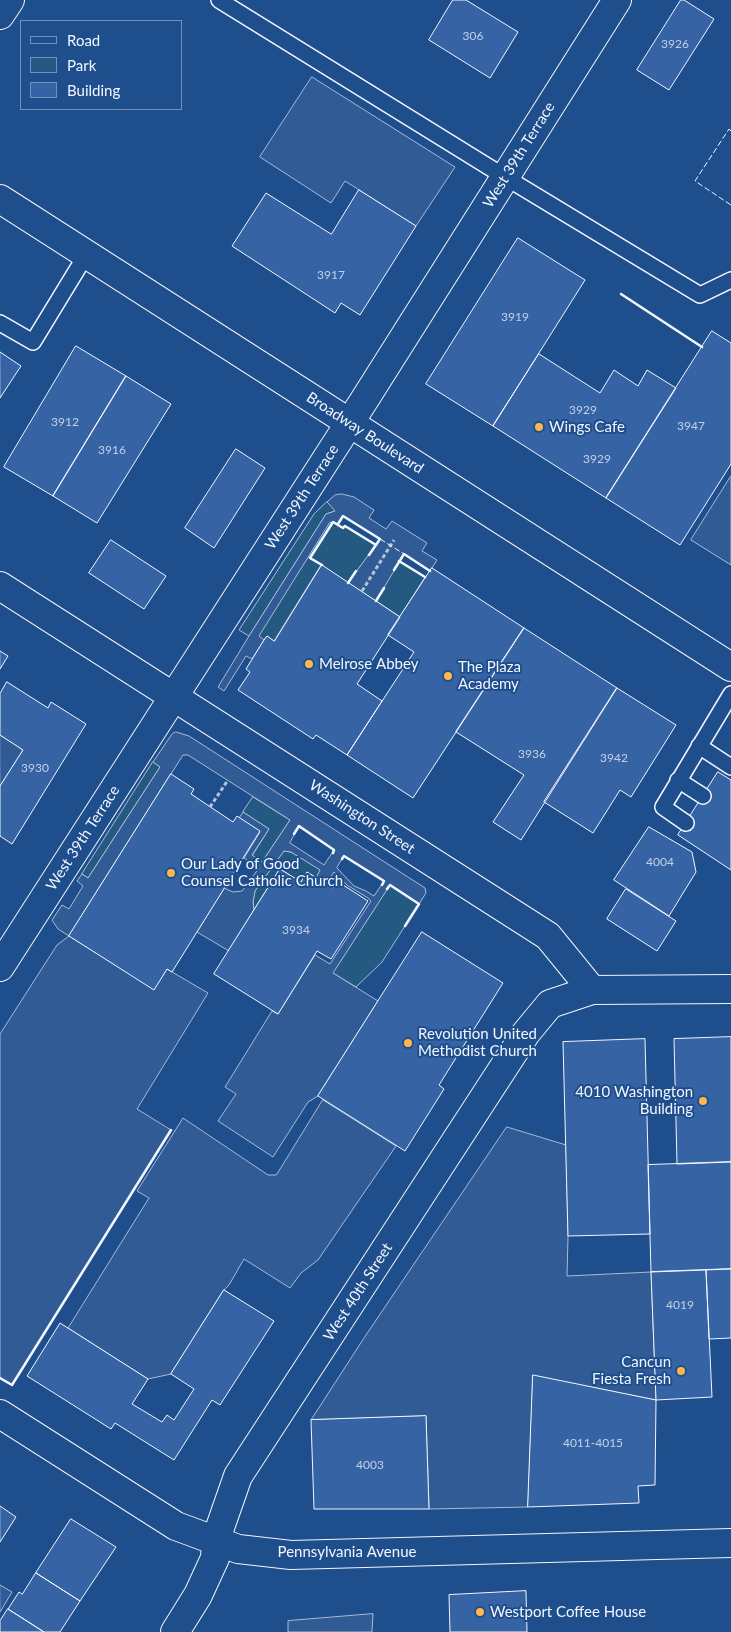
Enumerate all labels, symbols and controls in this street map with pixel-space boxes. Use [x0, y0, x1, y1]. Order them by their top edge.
legend [20, 20, 182, 110]
house number: 306 [463, 29, 483, 43]
text: Road [67, 31, 100, 49]
house number: 3926 [661, 37, 689, 51]
text: Park [67, 56, 96, 74]
text: Building [67, 81, 120, 99]
street label: West 39th Terrace [479, 99, 559, 211]
house number: 3917 [317, 268, 345, 282]
house number: 3919 [501, 310, 529, 324]
street label: Broadway Boulevard [303, 388, 427, 478]
house number: 3929 [569, 403, 597, 417]
house number: 3912 [51, 415, 79, 429]
place label: Wings Cafe [549, 418, 625, 436]
house number: 3947 [677, 419, 705, 433]
marker: Wings Cafe [533, 421, 545, 433]
street label: West 39th Terrace [261, 441, 343, 553]
house number: 3916 [98, 443, 126, 457]
house number: 3929 [583, 452, 611, 466]
place label: Melrose Abbey [319, 655, 418, 673]
marker: Melrose Abbey [303, 658, 315, 670]
place label: The Plaza Academy [458, 658, 521, 693]
marker: The Plaza Academy [442, 670, 454, 682]
house number: 3936 [518, 747, 546, 761]
house number: 3942 [600, 751, 628, 765]
house number: 3930 [21, 761, 49, 775]
street label: Washington Street [306, 776, 418, 858]
street label: West 39th Terrace [42, 782, 124, 894]
place label: Our Lady of Good Counsel Catholic Church [181, 855, 343, 890]
house number: 4004 [646, 855, 674, 869]
marker: Our Lady of Good Counsel Catholic Church [165, 867, 177, 879]
house number: 3934 [282, 923, 310, 937]
place label: Revolution United Methodist Church [418, 1025, 537, 1060]
marker: Revolution United Methodist Church [402, 1037, 414, 1049]
place label: 4010 Washington Building [575, 1083, 693, 1118]
marker: 4010 Washington Building [697, 1095, 709, 1107]
street label: West 40th Street [320, 1240, 396, 1344]
house number: 4019 [666, 1298, 694, 1312]
place label: Cancun Fiesta Fresh [592, 1353, 671, 1388]
marker: Cancun Fiesta Fresh [675, 1365, 687, 1377]
house number: 4011-4015 [563, 1436, 623, 1450]
house number: 4003 [356, 1458, 384, 1472]
street label: Pennsylvania Avenue [278, 1543, 416, 1561]
place label: Westport Coffee House [490, 1603, 646, 1621]
marker: Westport Coffee House [474, 1606, 486, 1618]

